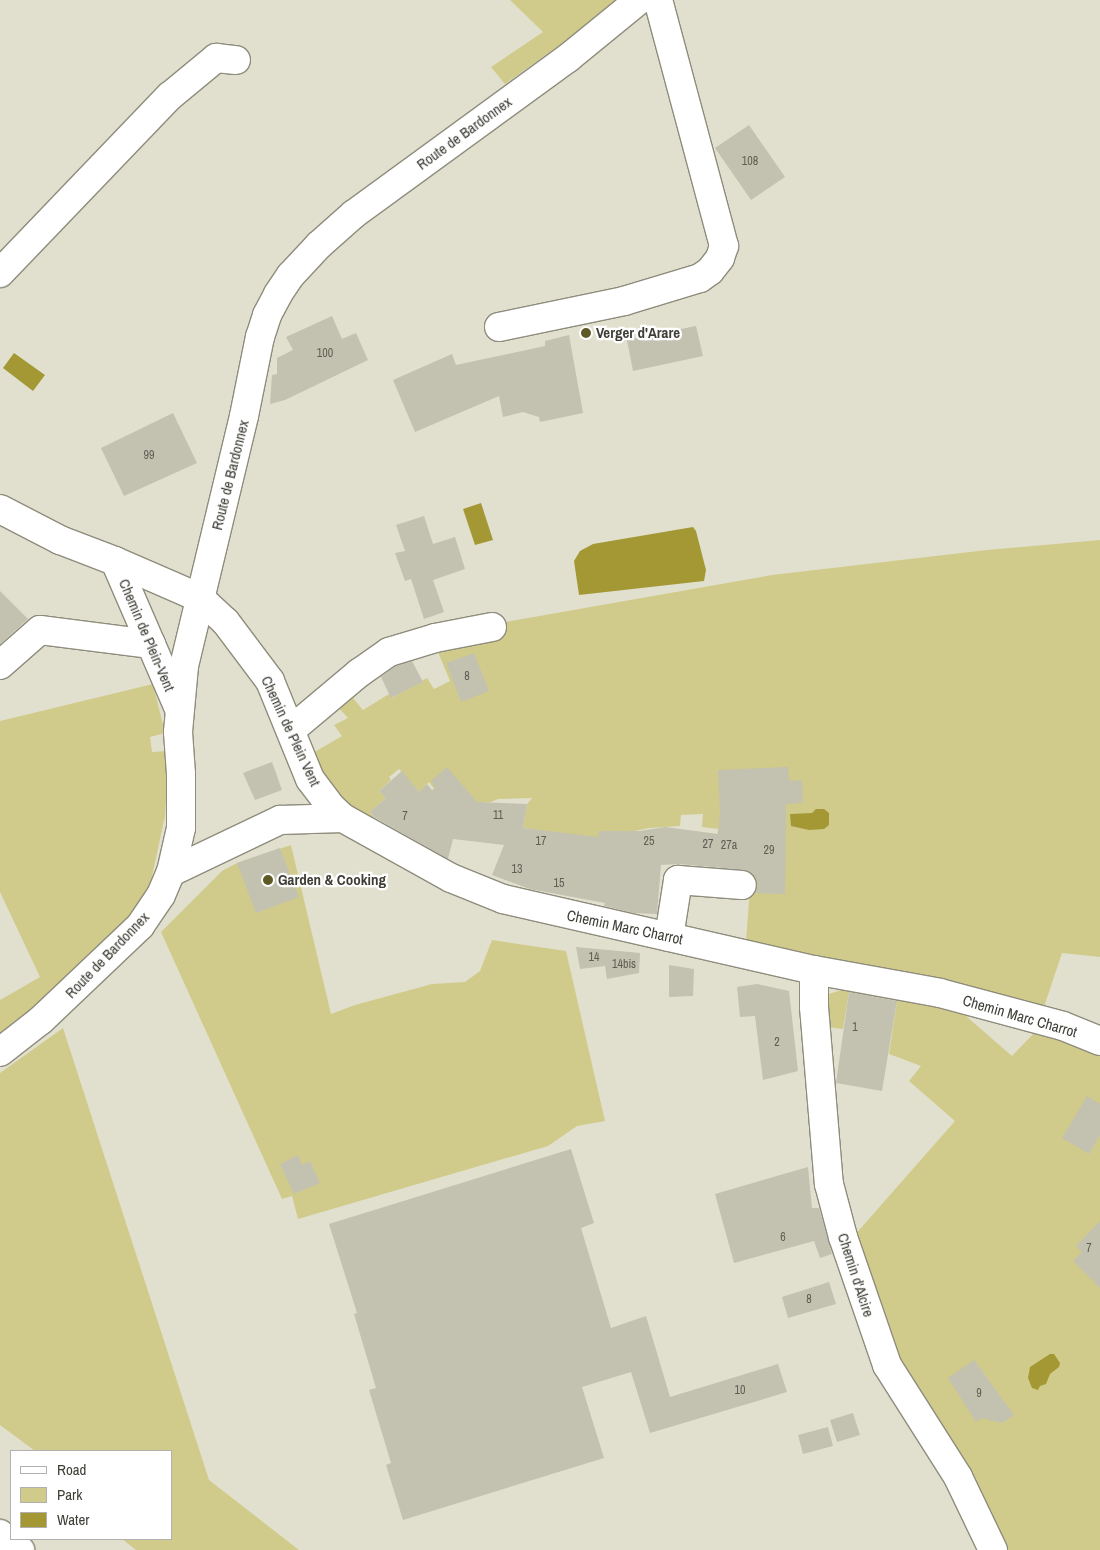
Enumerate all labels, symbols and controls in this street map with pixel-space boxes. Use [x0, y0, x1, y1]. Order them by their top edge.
street label: Route de Bardonnex [413, 93, 515, 173]
house number: 108 [742, 155, 758, 169]
place label: Verger d'Arare [596, 324, 680, 342]
marker: Verger d'Arare [580, 327, 592, 339]
house number: 100 [317, 347, 333, 361]
street label: Route de Bardonnex [208, 418, 252, 532]
house number: 99 [144, 449, 154, 463]
street label: Chemin de Plein-Vent [115, 576, 179, 694]
house number: 8 [464, 670, 470, 684]
street label: Chemin de Plein Vent [258, 673, 324, 789]
house number: 11 [493, 809, 503, 823]
house number: 7 [402, 810, 408, 824]
house number: 17 [536, 835, 546, 849]
house number: 25 [644, 835, 654, 849]
house number: 27 [703, 838, 713, 852]
house number: 27a [721, 839, 737, 853]
house number: 29 [764, 844, 774, 858]
house number: 13 [512, 863, 522, 877]
place label: Garden & Cooking [278, 871, 386, 889]
marker: Garden & Cooking [262, 874, 274, 886]
house number: 15 [554, 877, 564, 891]
street label: Chemin Marc Charrot [565, 906, 685, 948]
street label: Route de Bardonnex [61, 908, 153, 1002]
house number: 14 [589, 951, 599, 965]
house number: 14bis [612, 958, 636, 972]
street label: Chemin Marc Charrot [961, 991, 1079, 1041]
house number: 1 [852, 1021, 858, 1035]
house number: 2 [774, 1036, 780, 1050]
house number: 6 [780, 1231, 786, 1245]
street label: Chemin d'Alcire [834, 1231, 878, 1319]
house number: 7 [1086, 1242, 1092, 1256]
house number: 8 [806, 1293, 812, 1307]
house number: 10 [735, 1384, 745, 1398]
house number: 9 [976, 1387, 982, 1401]
legend [10, 1450, 172, 1540]
text: Road [57, 1459, 86, 1480]
text: Park [57, 1484, 82, 1505]
text: Water [57, 1509, 89, 1530]

